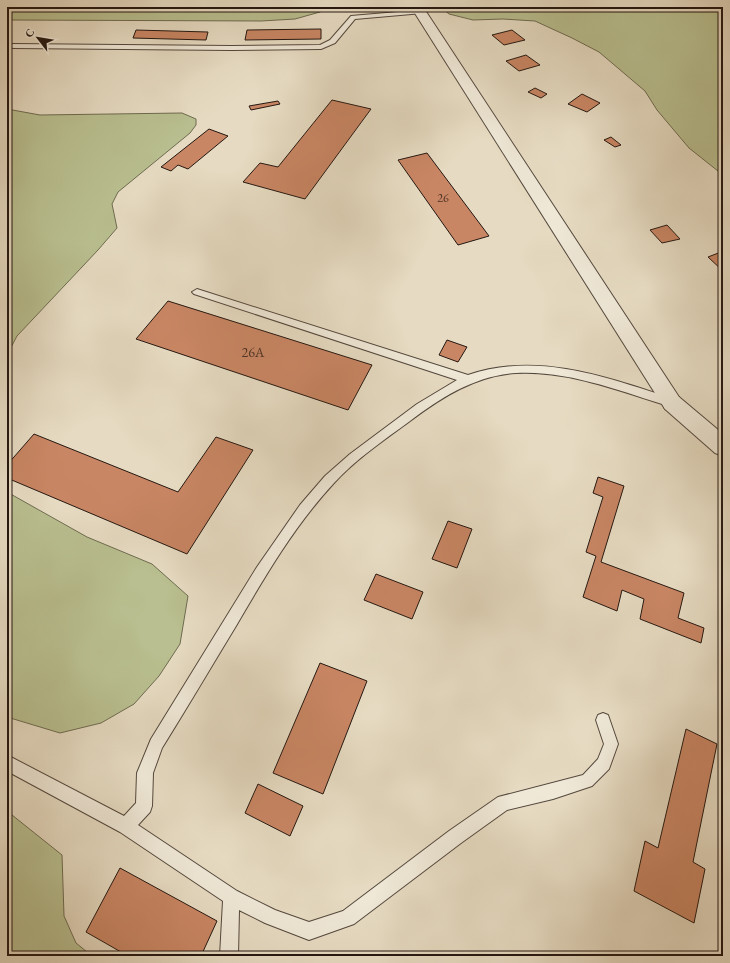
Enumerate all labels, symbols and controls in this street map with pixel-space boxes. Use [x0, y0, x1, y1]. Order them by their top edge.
north arrow [18, 18, 58, 58]
text: С [21, 26, 38, 40]
house number: 26 [437, 190, 449, 206]
house number: 26А [241, 343, 265, 361]

